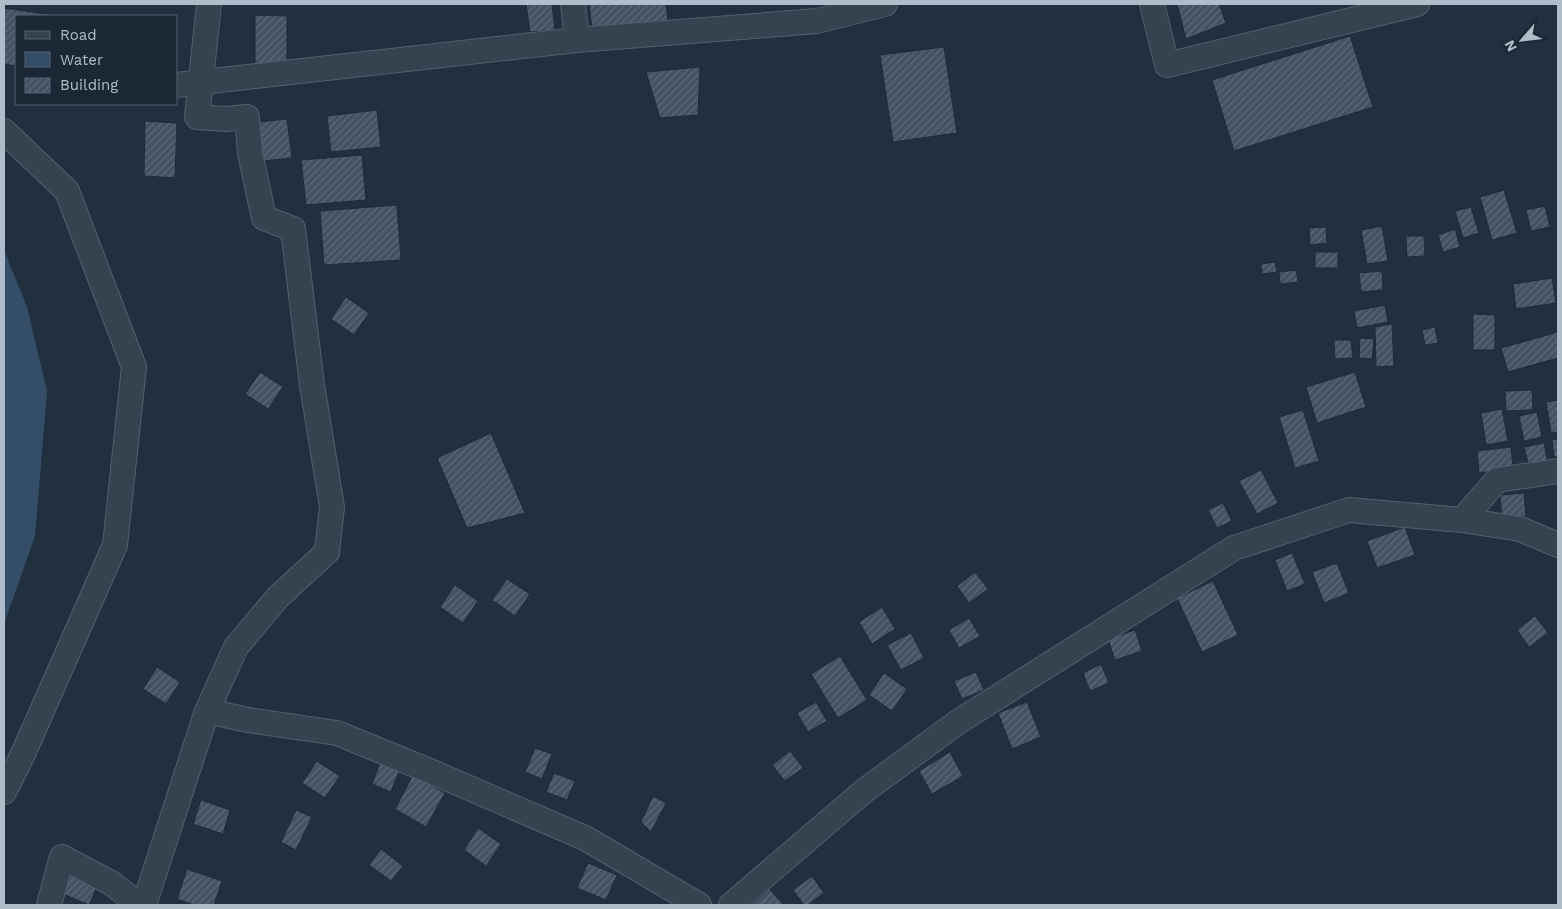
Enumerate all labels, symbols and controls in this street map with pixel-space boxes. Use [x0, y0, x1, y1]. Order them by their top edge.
legend [15, 15, 178, 105]
north arrow [1497, 15, 1547, 65]
text: Road [60, 26, 97, 44]
text: N [1501, 38, 1520, 54]
text: Water [60, 51, 103, 69]
text: Building [60, 76, 118, 94]

